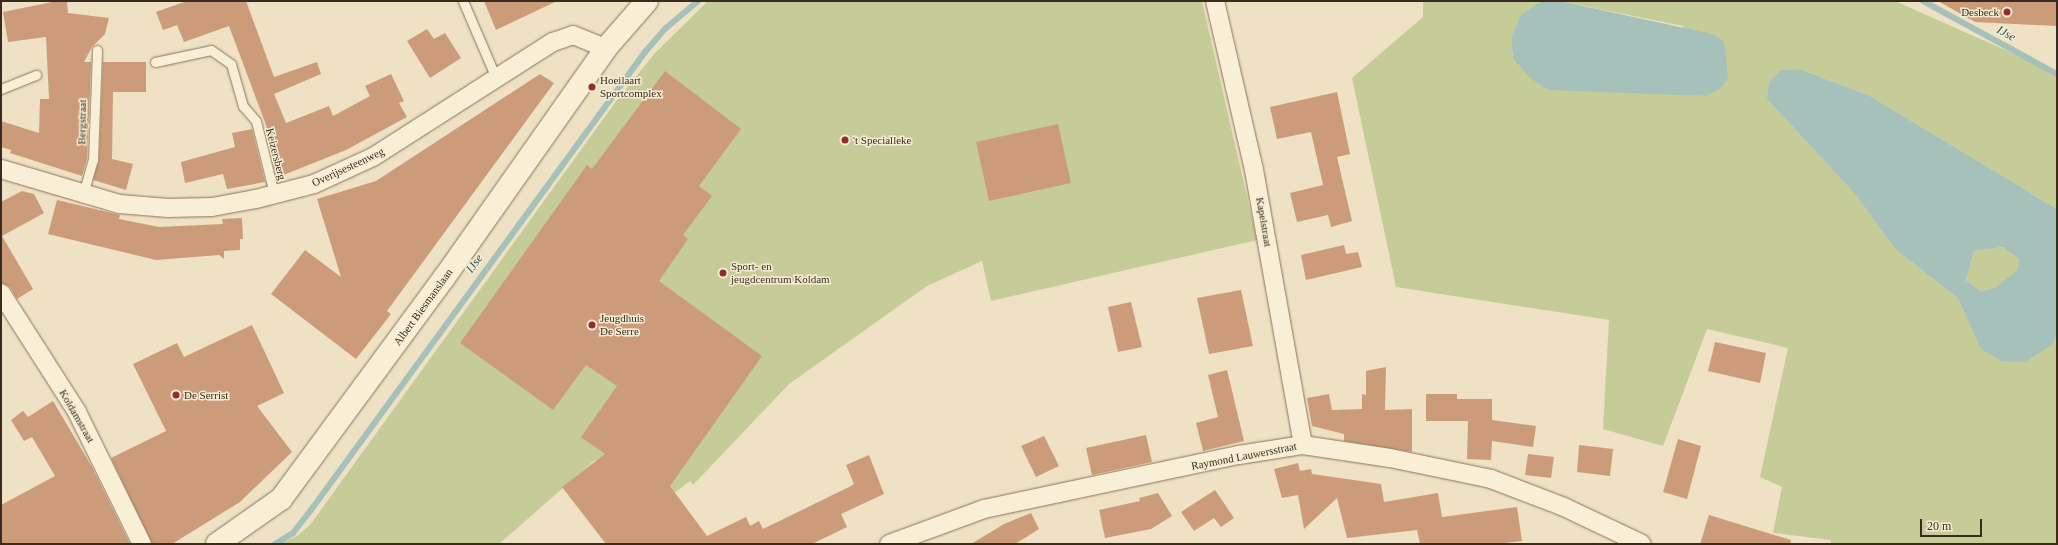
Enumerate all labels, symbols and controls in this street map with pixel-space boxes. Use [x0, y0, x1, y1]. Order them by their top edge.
place label: Desbeck [1961, 5, 1999, 19]
marker: Desbeck [2002, 7, 2012, 17]
water label: IJse [1994, 23, 2018, 45]
place label: Hoeilaart Sportcomplex [600, 74, 662, 100]
marker: Hoeilaart Sportcomplex [587, 82, 597, 92]
street label: Bergstraat [75, 99, 89, 145]
street label: Keizersberg [263, 127, 289, 181]
place label: 't Specialleke [853, 133, 911, 147]
marker: 't Specialleke [840, 135, 850, 145]
street label: Overijsesteenweg [310, 144, 386, 190]
street label: Kapelstraat [1253, 196, 1275, 248]
water label: IJse [463, 252, 487, 276]
place label: Sport- en jeugdcentrum Koldam [731, 260, 830, 286]
street label: Albert Biesmanslaan [391, 266, 455, 348]
marker: Sport- en jeugdcentrum Koldam [718, 268, 728, 278]
place label: Jeugdhuis De Serre [600, 312, 644, 338]
marker: Jeugdhuis De Serre [587, 320, 597, 330]
street label: Koldamstraat [56, 387, 98, 445]
place label: De Serrist [184, 388, 228, 402]
marker: De Serrist [171, 390, 181, 400]
street label: Raymond Lauwersstraat [1190, 439, 1298, 473]
scale bar [1922, 511, 1984, 537]
text: 20 m [1927, 519, 1951, 533]

